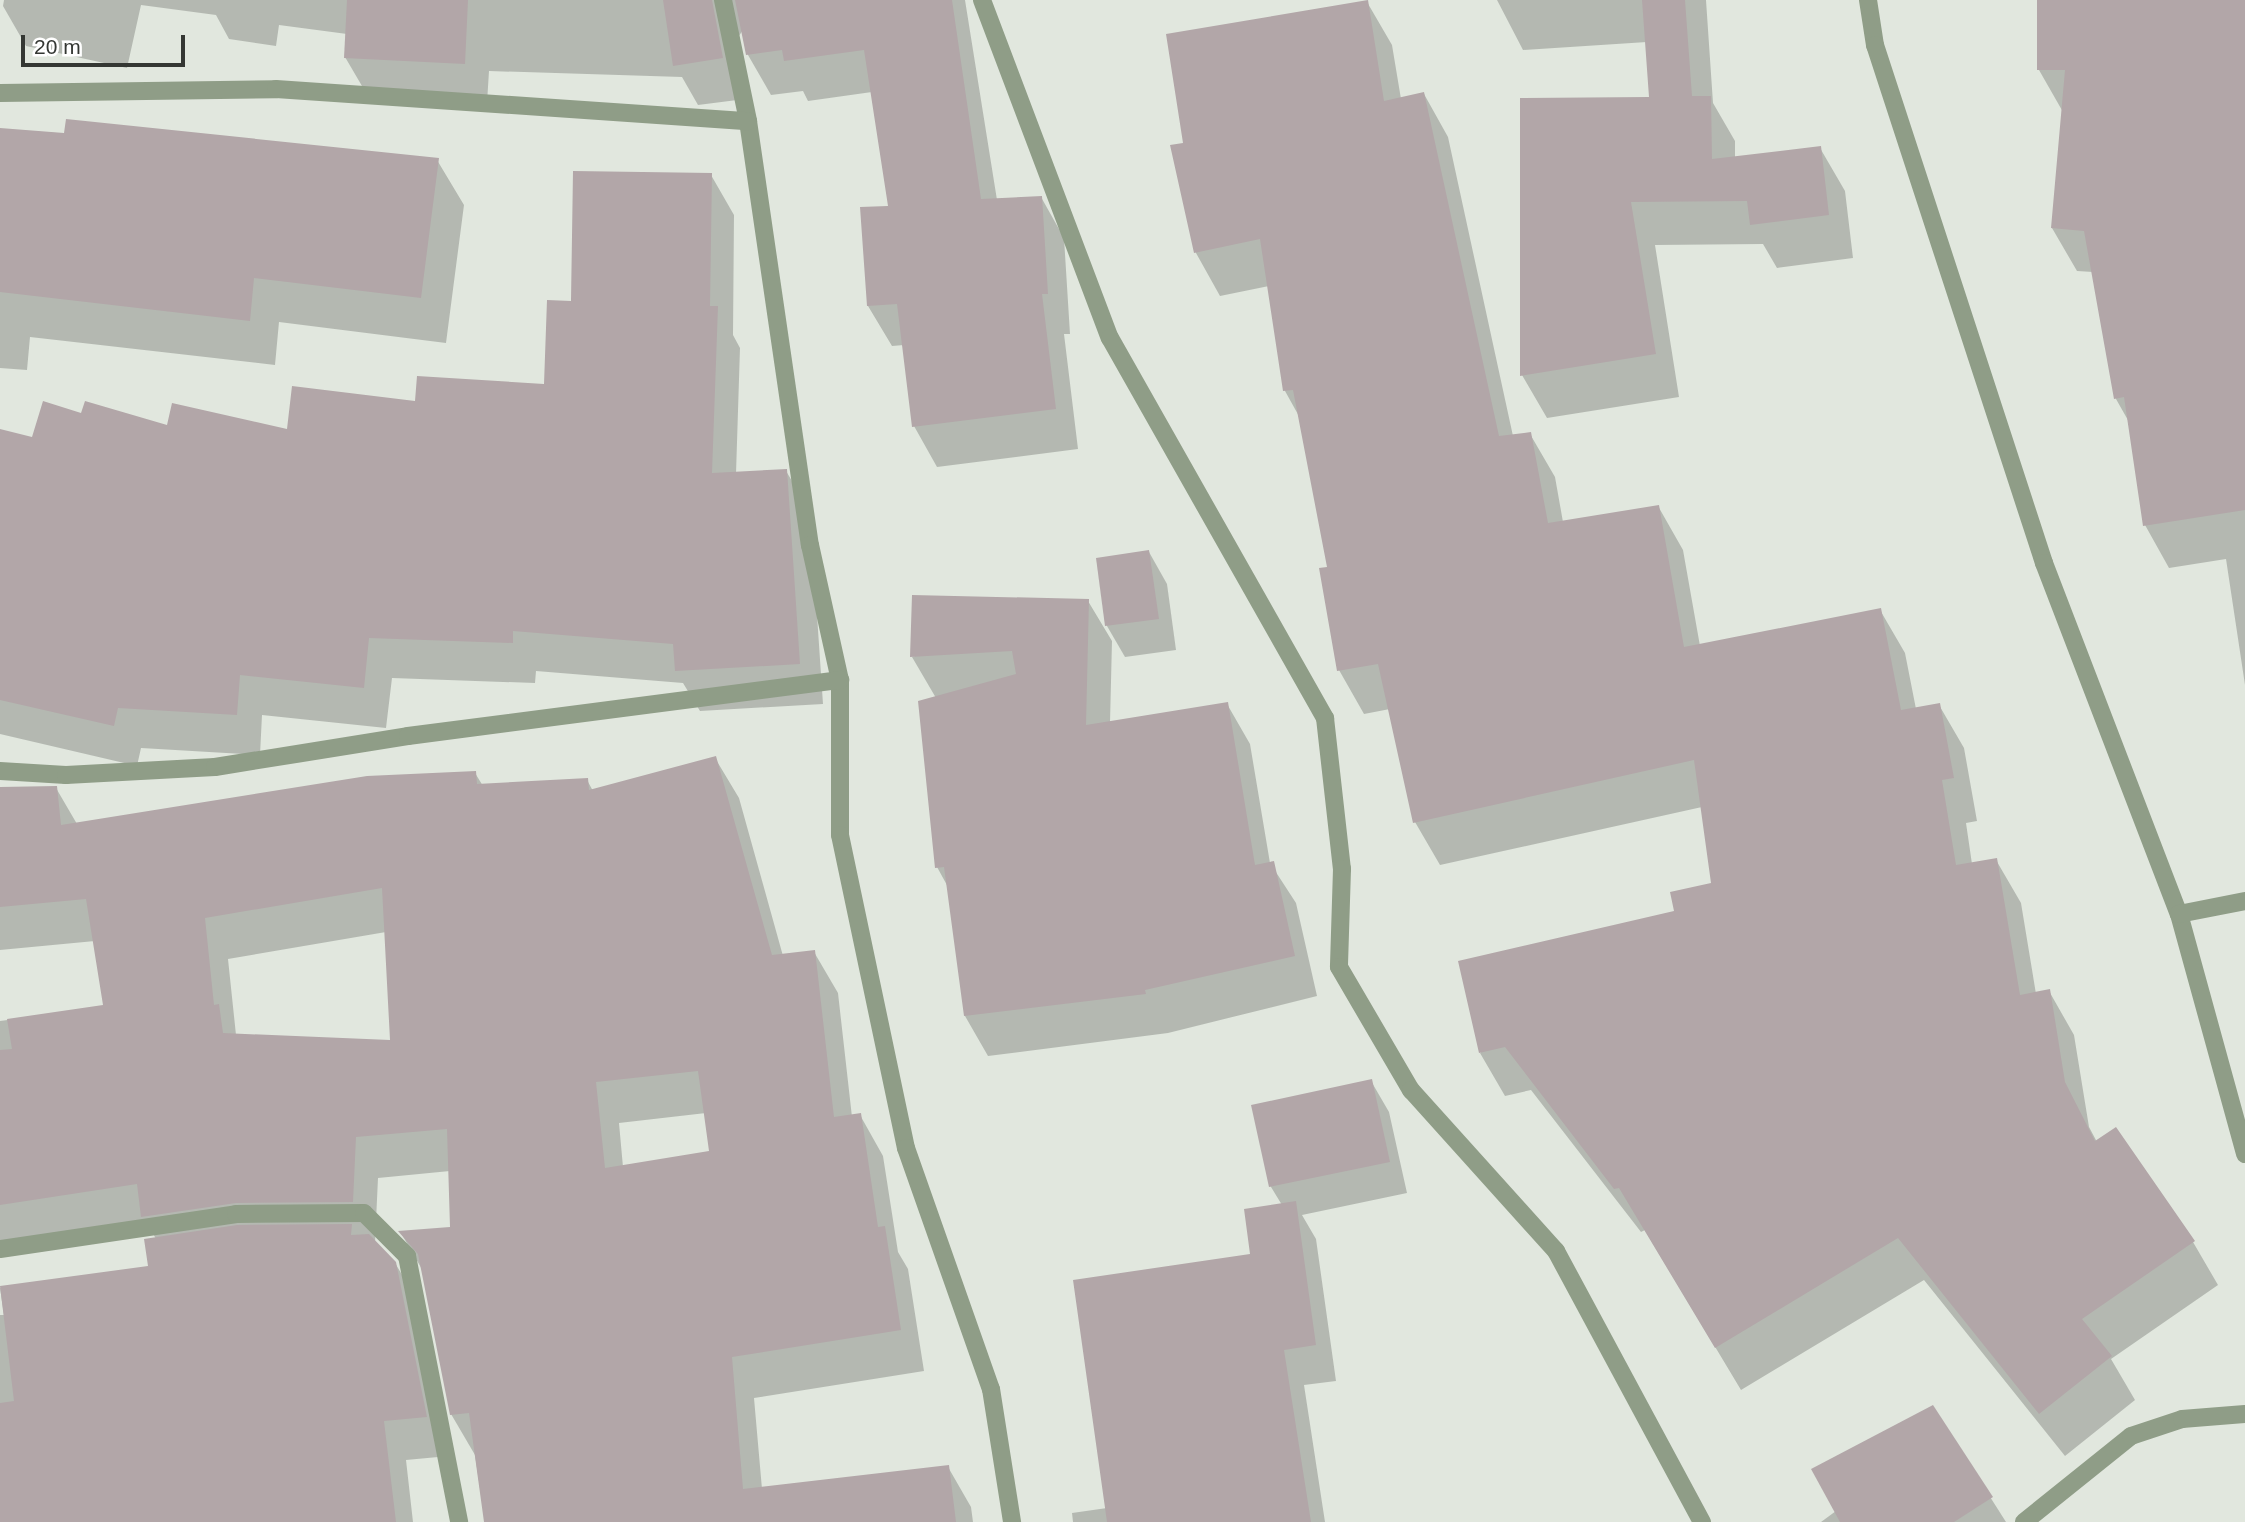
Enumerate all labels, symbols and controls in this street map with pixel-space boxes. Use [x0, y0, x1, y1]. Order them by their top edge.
scale bar [24, 21, 189, 65]
text: 20 m [34, 35, 81, 58]

